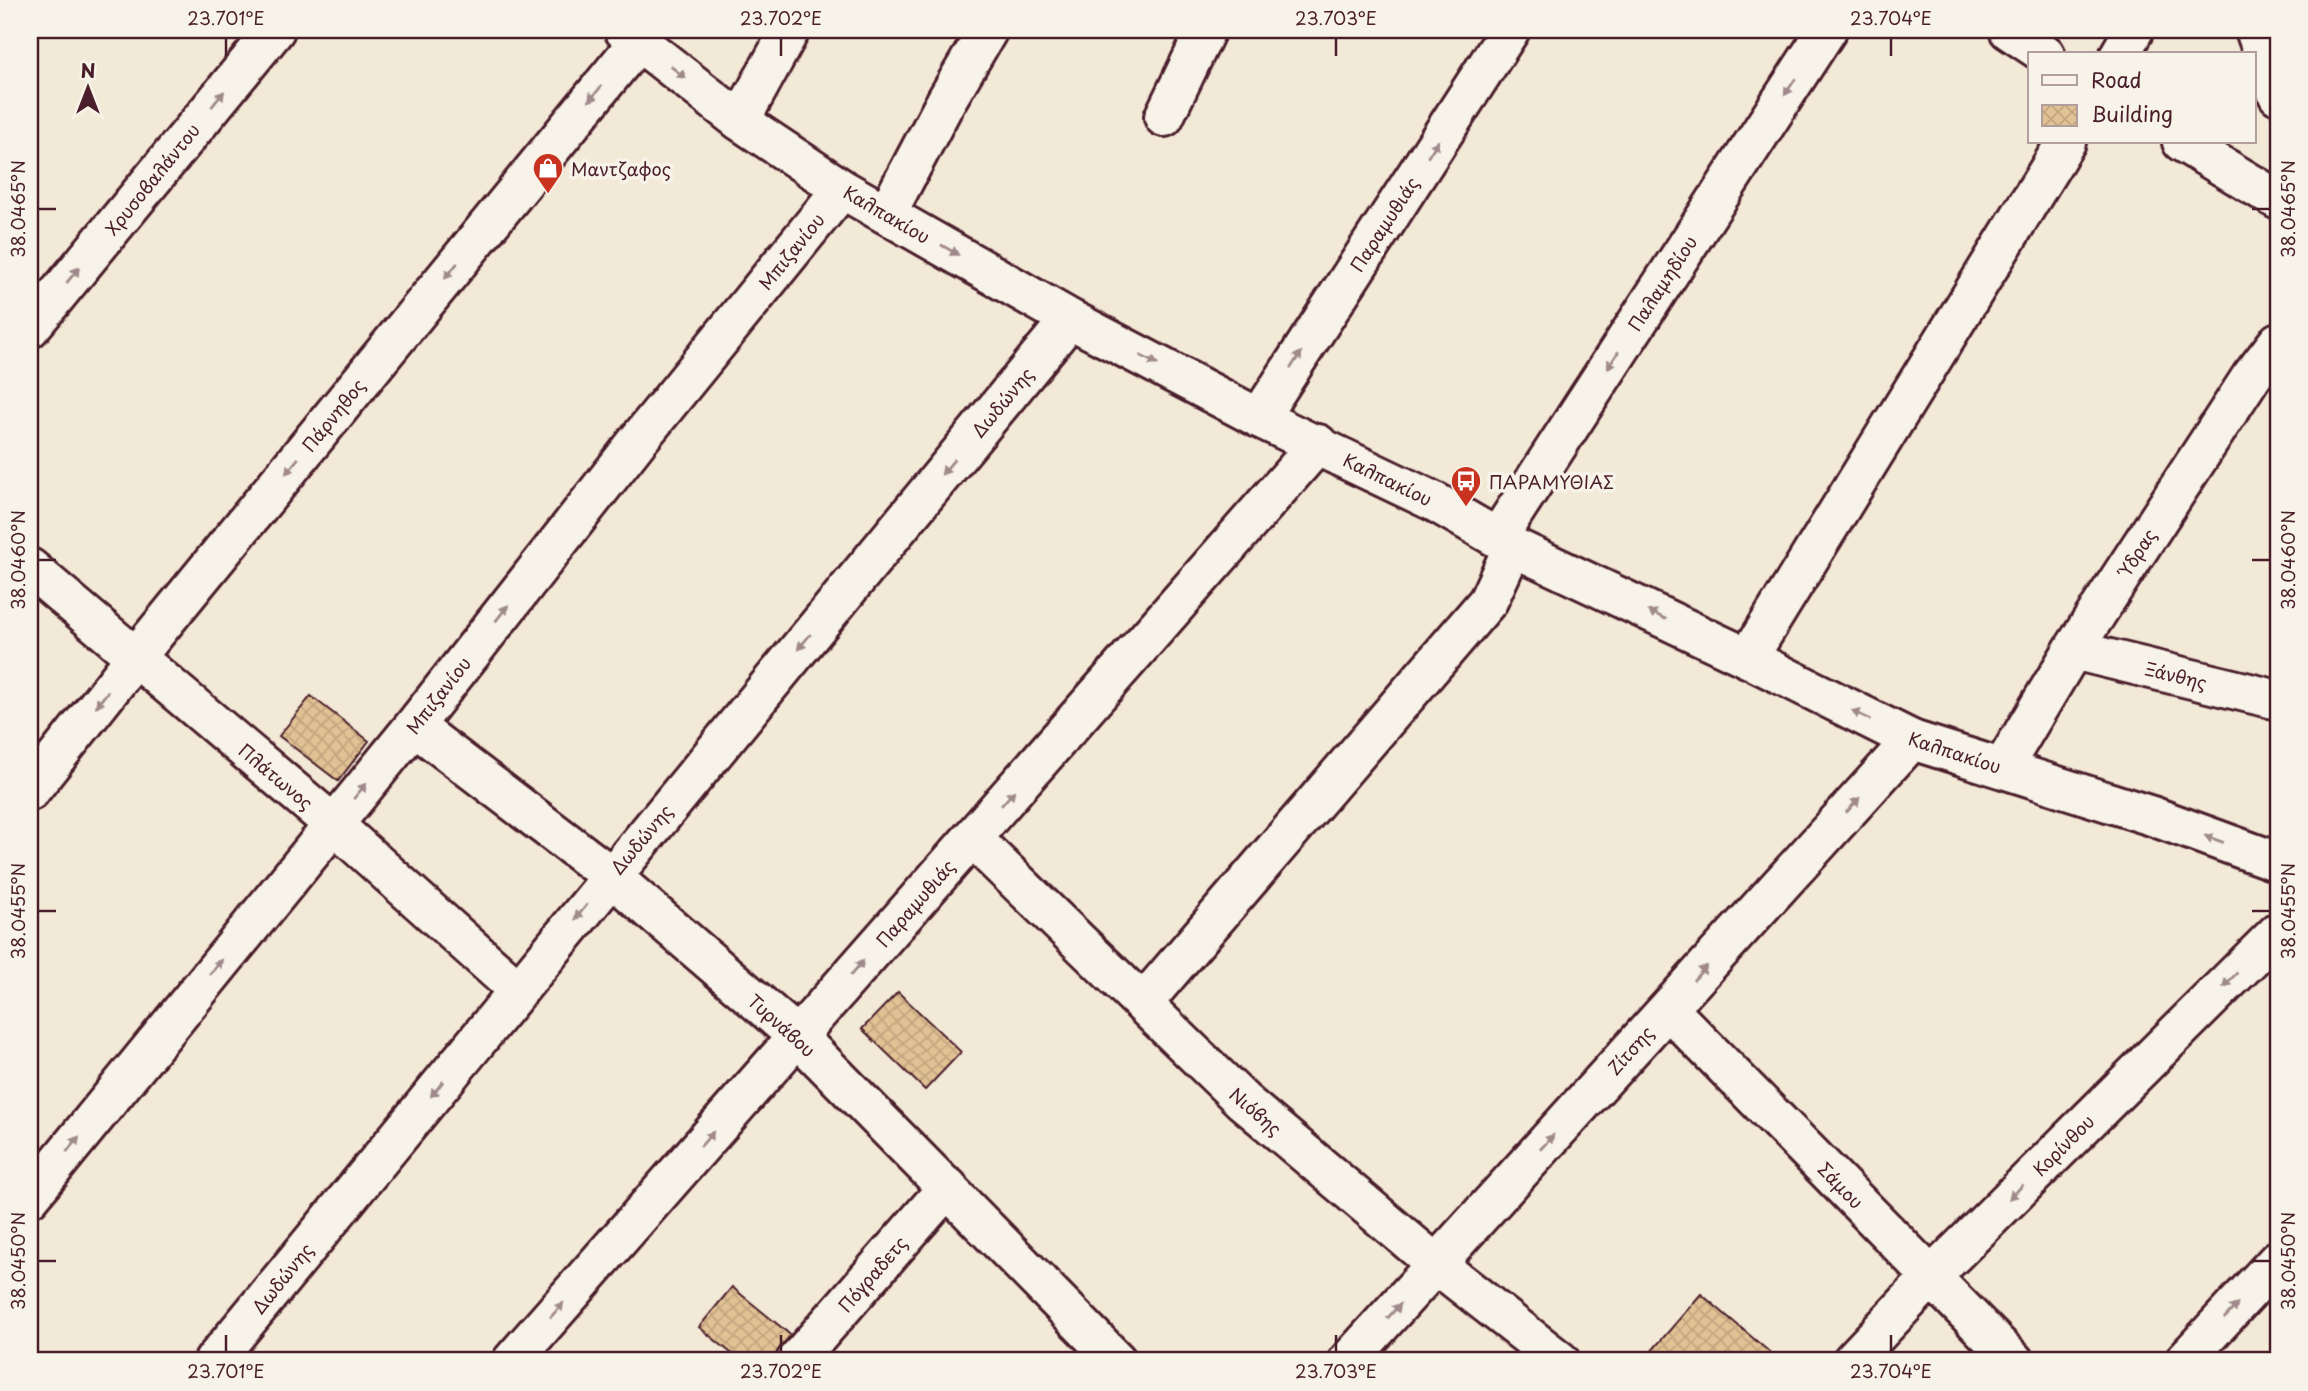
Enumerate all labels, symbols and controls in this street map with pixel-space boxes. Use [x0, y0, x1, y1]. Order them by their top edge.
text: 23.701°E [187, 4, 265, 31]
text: 23.702°E [740, 4, 822, 31]
text: 23.703°E [1295, 4, 1377, 31]
text: 23.704°E [1850, 4, 1932, 31]
north arrow [52, 52, 122, 122]
legend [2028, 52, 2256, 144]
text: N [80, 56, 96, 84]
text: Road [2091, 63, 2142, 95]
one-way arrow [668, 65, 686, 80]
one-way arrow [1783, 77, 1796, 97]
one-way arrow [588, 86, 603, 103]
one-way arrow [210, 91, 225, 109]
text: Building [2091, 97, 2173, 129]
street label: Χρυσοβαλάντου [98, 117, 206, 241]
one-way arrow [1426, 140, 1440, 158]
shop icon: Μαντζαφος [531, 151, 565, 195]
place label: Μαντζαφος [571, 155, 671, 182]
text: 38.0465°N [4, 160, 31, 258]
text: 38.0465°N [2274, 160, 2301, 258]
street label: Παραμυθιάς [1343, 171, 1425, 277]
street label: Καλπακίου [839, 178, 935, 250]
street label: Μπιζανίου [752, 207, 830, 295]
street label: Παλαμηδίου [1621, 230, 1703, 336]
one-way arrow [940, 244, 959, 256]
one-way arrow [444, 261, 459, 279]
one-way arrow [65, 266, 80, 283]
one-way arrow [1606, 350, 1619, 370]
one-way arrow [1289, 351, 1302, 370]
one-way arrow [1139, 354, 1159, 366]
street label: Δωδώνης [965, 361, 1039, 443]
street label: Πάρνηθος [295, 373, 371, 457]
street label: Καλπακίου [1339, 446, 1437, 512]
one-way arrow [285, 457, 300, 474]
one-way arrow [941, 457, 956, 475]
bus stop icon: ΠΑΡΑΜΥΘΙΑΣ [1449, 464, 1483, 508]
place label: ΠΑΡΑΜΥΘΙΑΣ [1489, 468, 1614, 495]
text: 38.0460°N [4, 510, 31, 610]
text: 38.0460°N [2274, 510, 2301, 610]
street label: Ύδρας [2110, 523, 2162, 584]
one-way arrow [495, 605, 510, 623]
one-way arrow [1647, 609, 1667, 621]
one-way arrow [796, 633, 811, 651]
street label: Μπιζανίου [399, 650, 477, 740]
street label: Ξάνθης [2142, 654, 2210, 696]
one-way arrow [95, 690, 110, 708]
one-way arrow [1851, 709, 1871, 721]
street label: Καλπακίου [1905, 724, 2005, 780]
street label: Πλάτωνος [233, 737, 319, 815]
one-way arrow [352, 782, 368, 800]
one-way arrow [1000, 789, 1015, 806]
one-way arrow [1844, 797, 1860, 814]
street label: Δωδώνης [604, 798, 678, 880]
one-way arrow [2204, 833, 2225, 844]
street label: Παραμυθιάς [869, 853, 961, 953]
text: 38.0455°N [4, 863, 31, 959]
text: 38.0455°N [2274, 863, 2301, 959]
one-way arrow [574, 904, 589, 921]
one-way arrow [209, 959, 224, 977]
one-way arrow [849, 959, 865, 977]
one-way arrow [1691, 965, 1707, 982]
one-way arrow [2221, 972, 2238, 989]
street label: Τυρνάβου [742, 987, 822, 1063]
street label: Ζίτσης [1601, 1020, 1659, 1080]
one-way arrow [430, 1079, 445, 1097]
street label: Νιόβης [1224, 1081, 1288, 1141]
street label: Κορίνθου [2026, 1108, 2100, 1182]
one-way arrow [699, 1130, 715, 1148]
one-way arrow [1539, 1133, 1555, 1151]
one-way arrow [65, 1135, 80, 1152]
street label: Σάμου [1812, 1156, 1870, 1214]
one-way arrow [2008, 1184, 2025, 1200]
text: 38.0450°N [4, 1212, 31, 1310]
text: 38.0450°N [2274, 1212, 2301, 1310]
street label: Πόγραδετς [831, 1230, 913, 1318]
street label: Δωδώνης [245, 1237, 319, 1319]
one-way arrow [549, 1301, 565, 1319]
one-way arrow [1386, 1302, 1402, 1320]
one-way arrow [2223, 1302, 2239, 1320]
text: 23.701°E [187, 1357, 265, 1384]
text: 23.702°E [740, 1357, 822, 1384]
text: 23.703°E [1295, 1357, 1377, 1384]
text: 23.704°E [1850, 1357, 1932, 1384]

